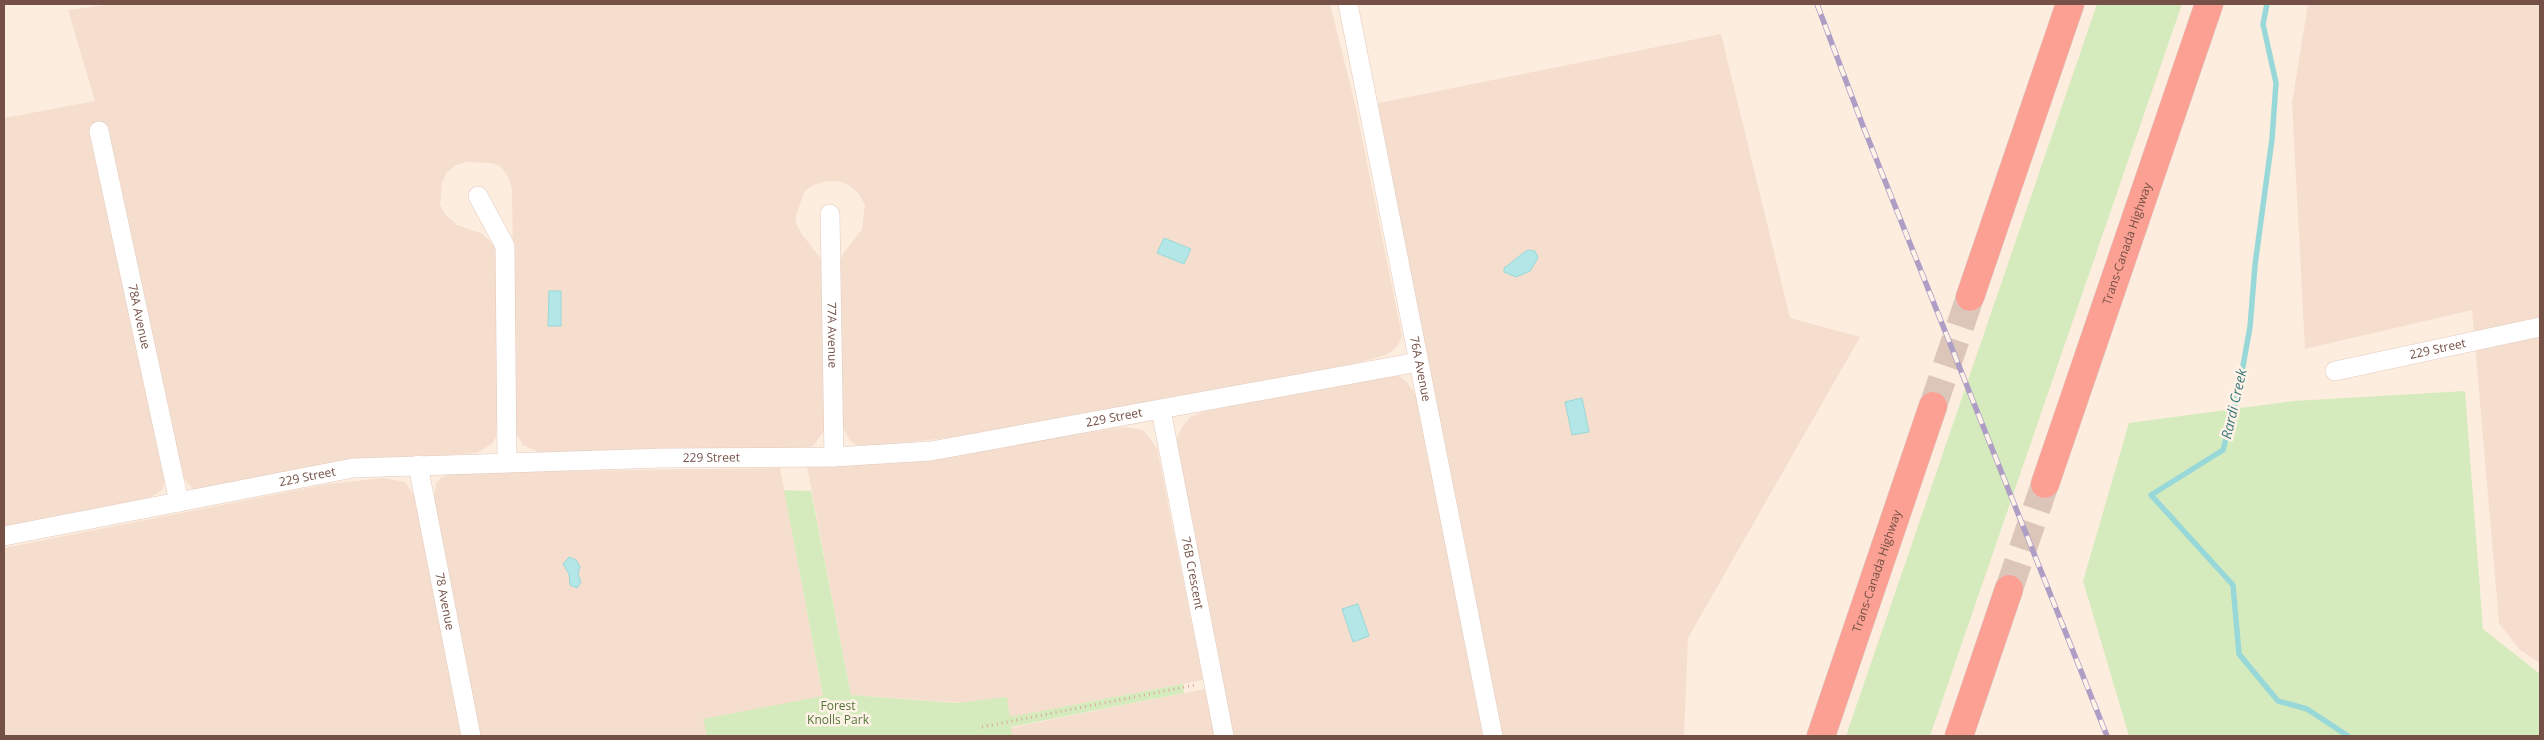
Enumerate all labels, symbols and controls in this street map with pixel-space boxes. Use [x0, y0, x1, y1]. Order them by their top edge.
street label: Trans-Canada Highway [2098, 179, 2156, 307]
street label: 78A Avenue [124, 282, 155, 351]
street label: 77A Avenue [823, 302, 842, 369]
street label: 229 Street [2408, 334, 2467, 363]
street label: 76A Avenue [1406, 335, 1436, 403]
water label: Rardi Creek [2216, 366, 2251, 441]
street label: 229 Street [1084, 404, 1144, 431]
street label: 229 Street [683, 449, 740, 466]
street label: 229 Street [277, 463, 337, 490]
street label: Trans-Canada Highway [1848, 507, 1905, 635]
street label: 76B Crescent [1178, 535, 1208, 611]
street label: 78 Avenue [431, 571, 459, 632]
park label: Forest Knolls Park [807, 697, 870, 728]

